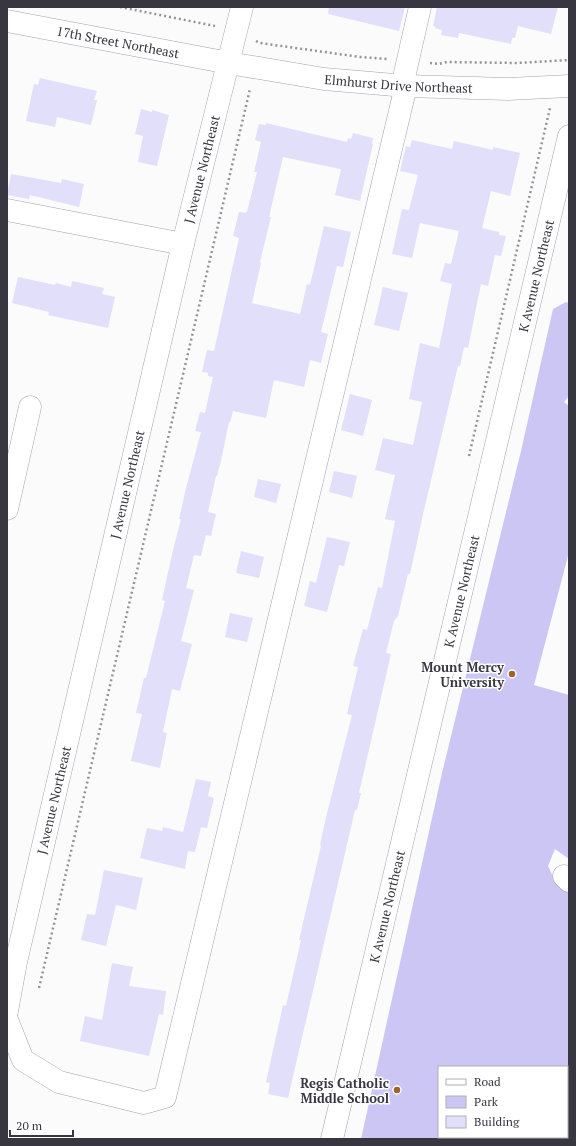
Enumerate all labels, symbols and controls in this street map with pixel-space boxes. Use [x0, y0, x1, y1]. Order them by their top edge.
street label: 17th Street Northeast [55, 22, 181, 62]
street label: Elmhurst Drive Northeast [324, 70, 473, 97]
street label: J Avenue Northeast [179, 113, 224, 225]
street label: K Avenue Northeast [514, 218, 558, 334]
street label: J Avenue Northeast [106, 428, 148, 541]
street label: K Avenue Northeast [439, 533, 483, 649]
place label: Mount Mercy University [421, 658, 505, 691]
marker: Mount Mercy University [507, 669, 517, 679]
street label: J Avenue Northeast [32, 744, 75, 856]
street label: K Avenue Northeast [365, 848, 409, 964]
legend [438, 1066, 568, 1138]
place label: Regis Catholic Middle School [300, 1074, 389, 1107]
text: Road [474, 1074, 501, 1089]
marker: Regis Catholic Middle School [392, 1085, 402, 1095]
text: Park [474, 1094, 499, 1109]
scale bar [10, 1112, 73, 1138]
text: Building [474, 1114, 520, 1129]
text: 20 m [16, 1118, 43, 1133]

